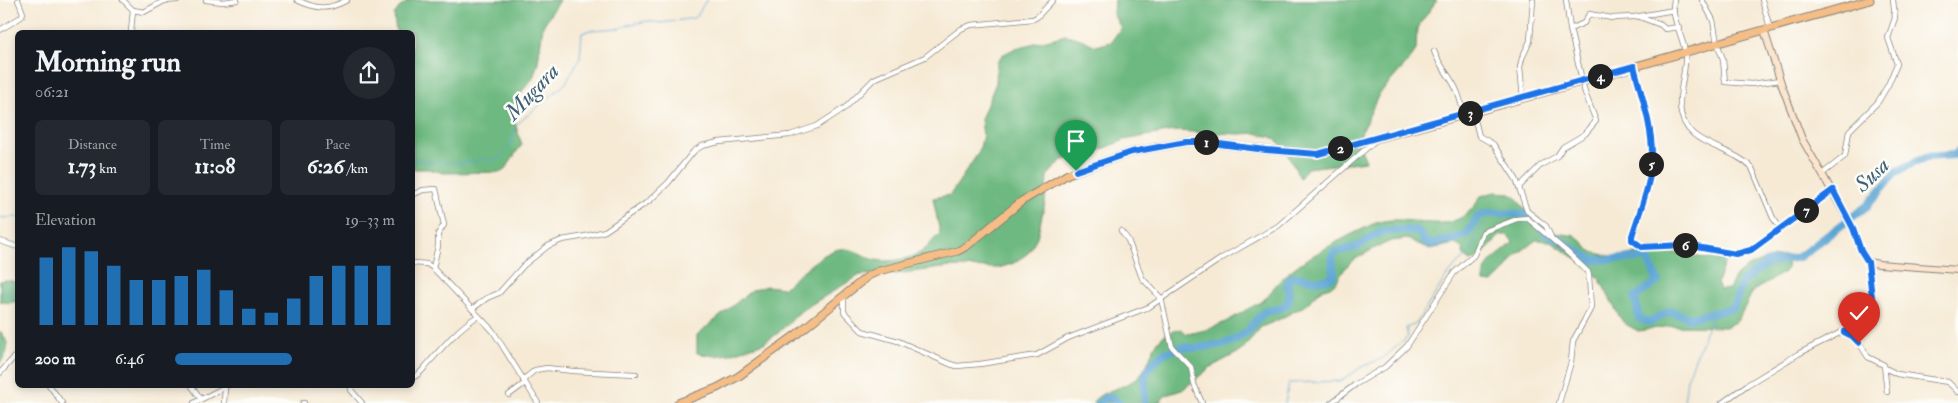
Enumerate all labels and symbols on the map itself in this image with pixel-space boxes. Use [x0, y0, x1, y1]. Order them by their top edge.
water label: Mugara [497, 58, 565, 128]
pin: 4 [1588, 64, 1612, 88]
pin: 3 [1458, 100, 1482, 126]
pin [1055, 120, 1097, 171]
pin: 1 [1194, 130, 1218, 154]
pin: 2 [1328, 136, 1352, 160]
pin: 5 [1638, 152, 1664, 176]
water label: Susa [1848, 152, 1895, 199]
pin: 7 [1794, 198, 1818, 222]
pin: 6 [1672, 232, 1698, 258]
pin [1838, 292, 1880, 343]

